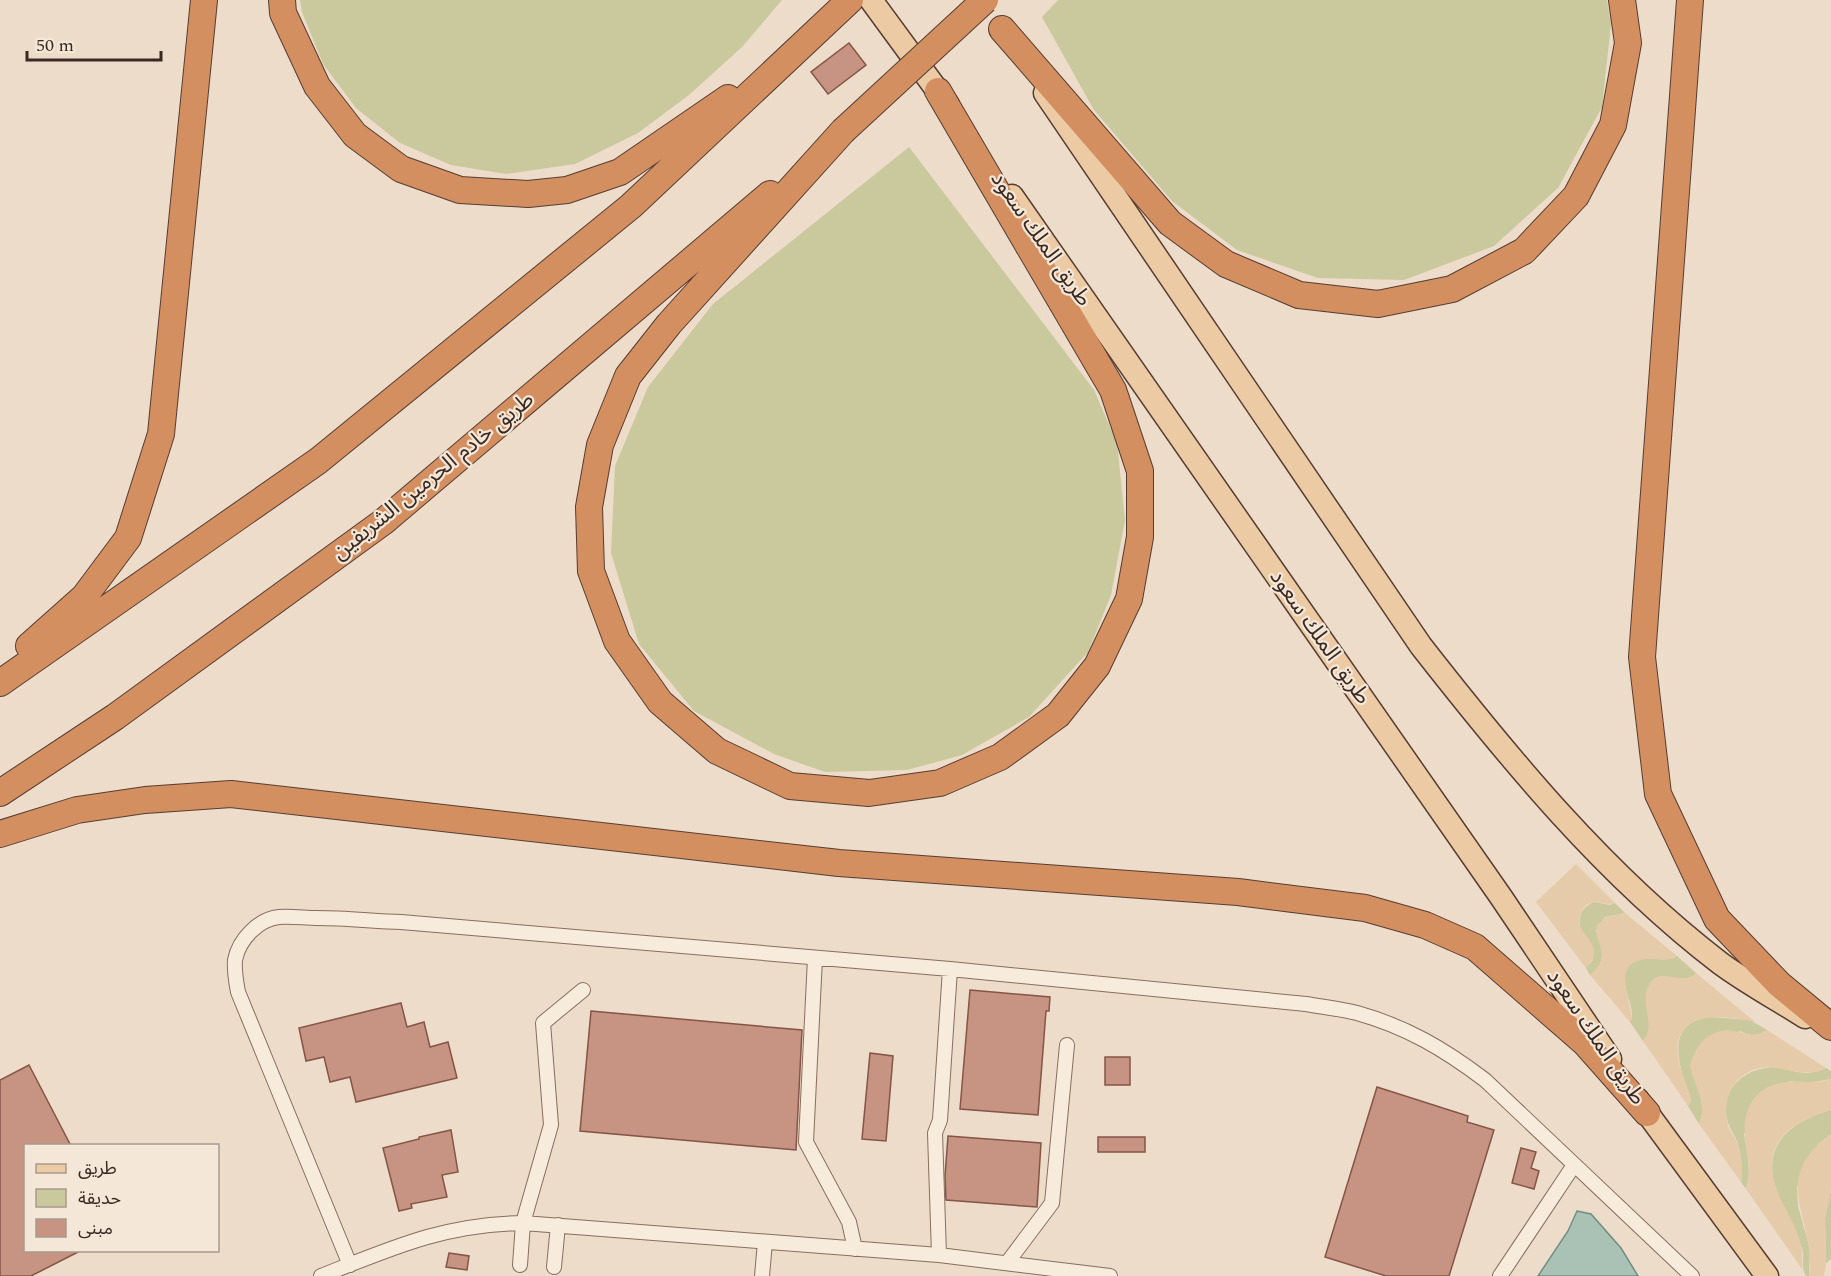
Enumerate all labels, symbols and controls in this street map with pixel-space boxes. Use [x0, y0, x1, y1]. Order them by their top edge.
scale bar [27, 24, 160, 62]
text: 50 m [36, 32, 74, 59]
street label: طريق الملك سعود [982, 165, 1100, 313]
street label: طريق خادم الحرمين الشريفين [325, 384, 541, 568]
street label: طريق الملك سعود [1261, 563, 1379, 711]
street label: طريق الملك سعود [1538, 962, 1654, 1112]
legend [24, 1144, 219, 1252]
text: طريق [78, 1155, 117, 1182]
text: حديقة [78, 1185, 121, 1212]
text: مبنى [78, 1215, 113, 1242]

